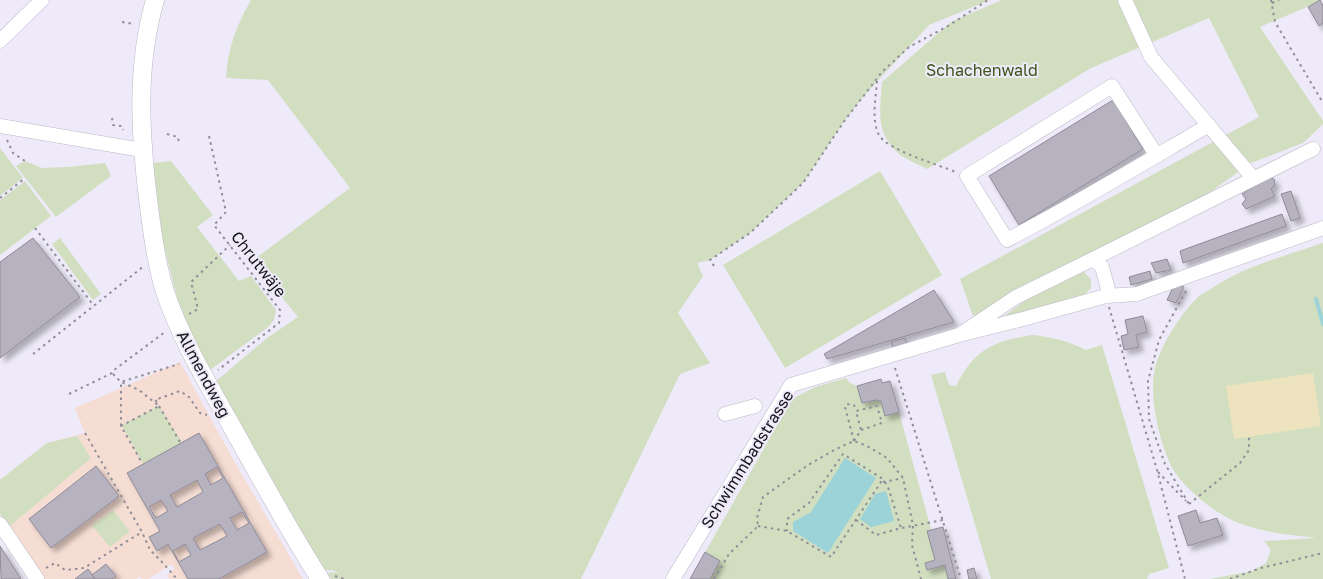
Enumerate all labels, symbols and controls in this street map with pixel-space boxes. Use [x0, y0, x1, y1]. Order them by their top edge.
park label: Schachenwald [926, 60, 1038, 80]
street label: Chrutwäje [227, 227, 291, 301]
street label: Allmendweg [173, 327, 235, 421]
street label: Schwimmbadstrasse [696, 386, 798, 532]

